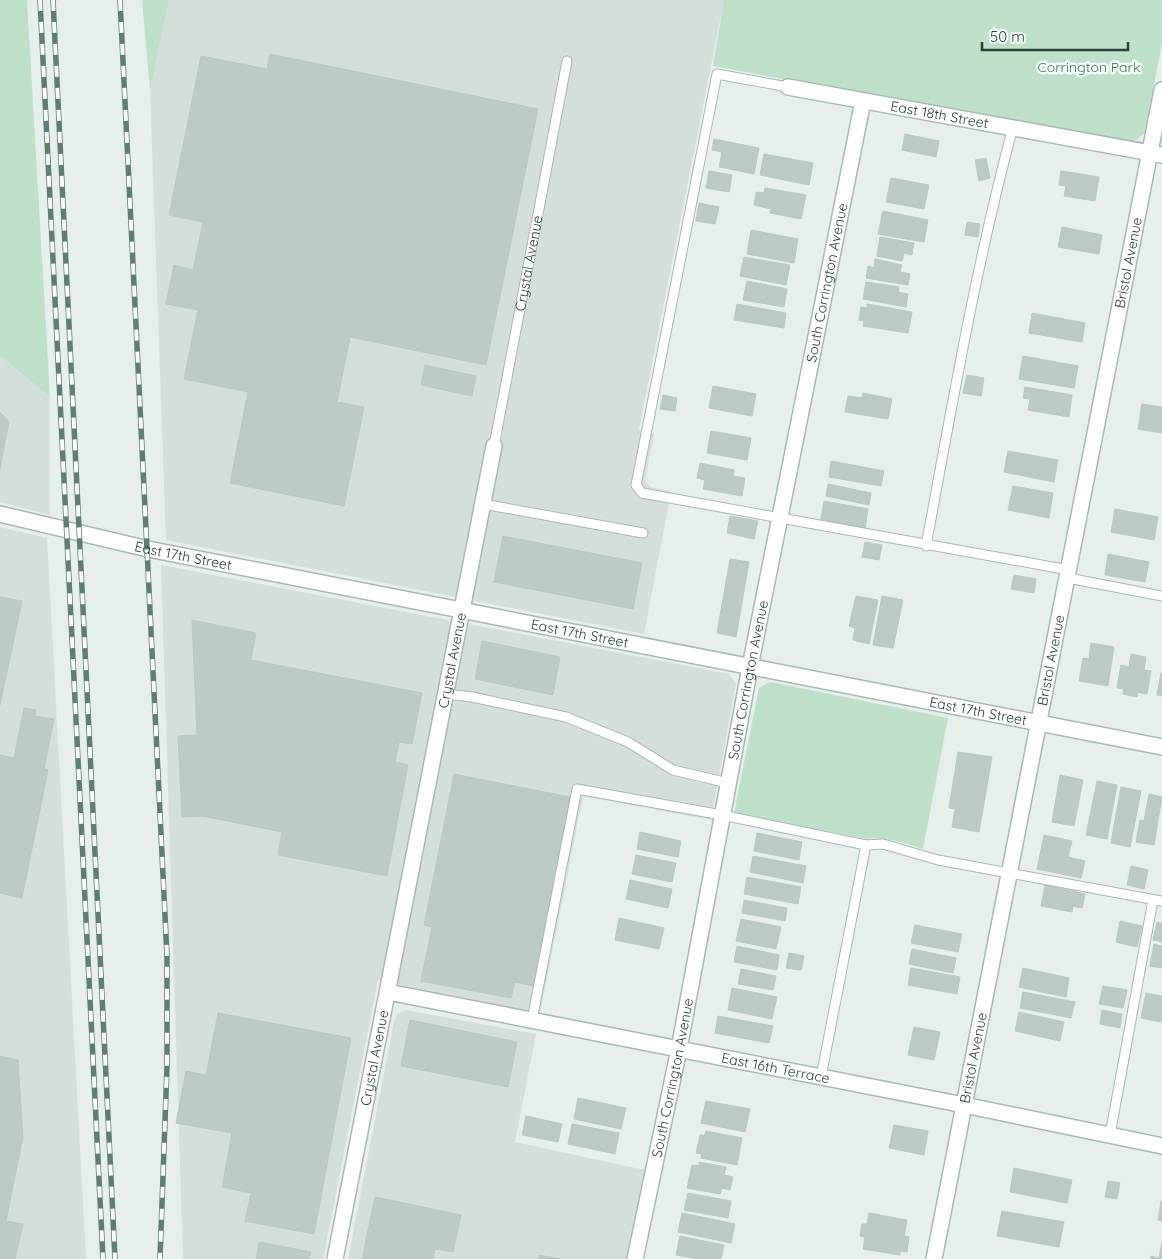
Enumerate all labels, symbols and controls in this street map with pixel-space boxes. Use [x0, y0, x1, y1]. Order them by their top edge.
scale bar [982, 20, 1128, 52]
text: 50 m [990, 27, 1025, 46]
park label: Corrington Park [1038, 58, 1140, 76]
street label: East 18th Street [889, 97, 990, 132]
street label: South Corrington Avenue [802, 201, 851, 364]
street label: Crystal Avenue [511, 214, 547, 313]
street label: Bristol Avenue [1111, 216, 1146, 310]
street label: East 17th Street [133, 537, 234, 574]
street label: South Corrington Avenue [724, 599, 772, 761]
street label: Crystal Avenue [434, 611, 470, 710]
street label: Bristol Avenue [1033, 613, 1068, 707]
street label: East 17th Street [530, 615, 630, 652]
street label: East 17th Street [928, 693, 1029, 729]
street label: South Corrington Avenue [648, 997, 697, 1159]
street label: Crystal Avenue [356, 1008, 393, 1107]
street label: Bristol Avenue [956, 1011, 991, 1105]
street label: East 16th Terrace [720, 1049, 831, 1087]

